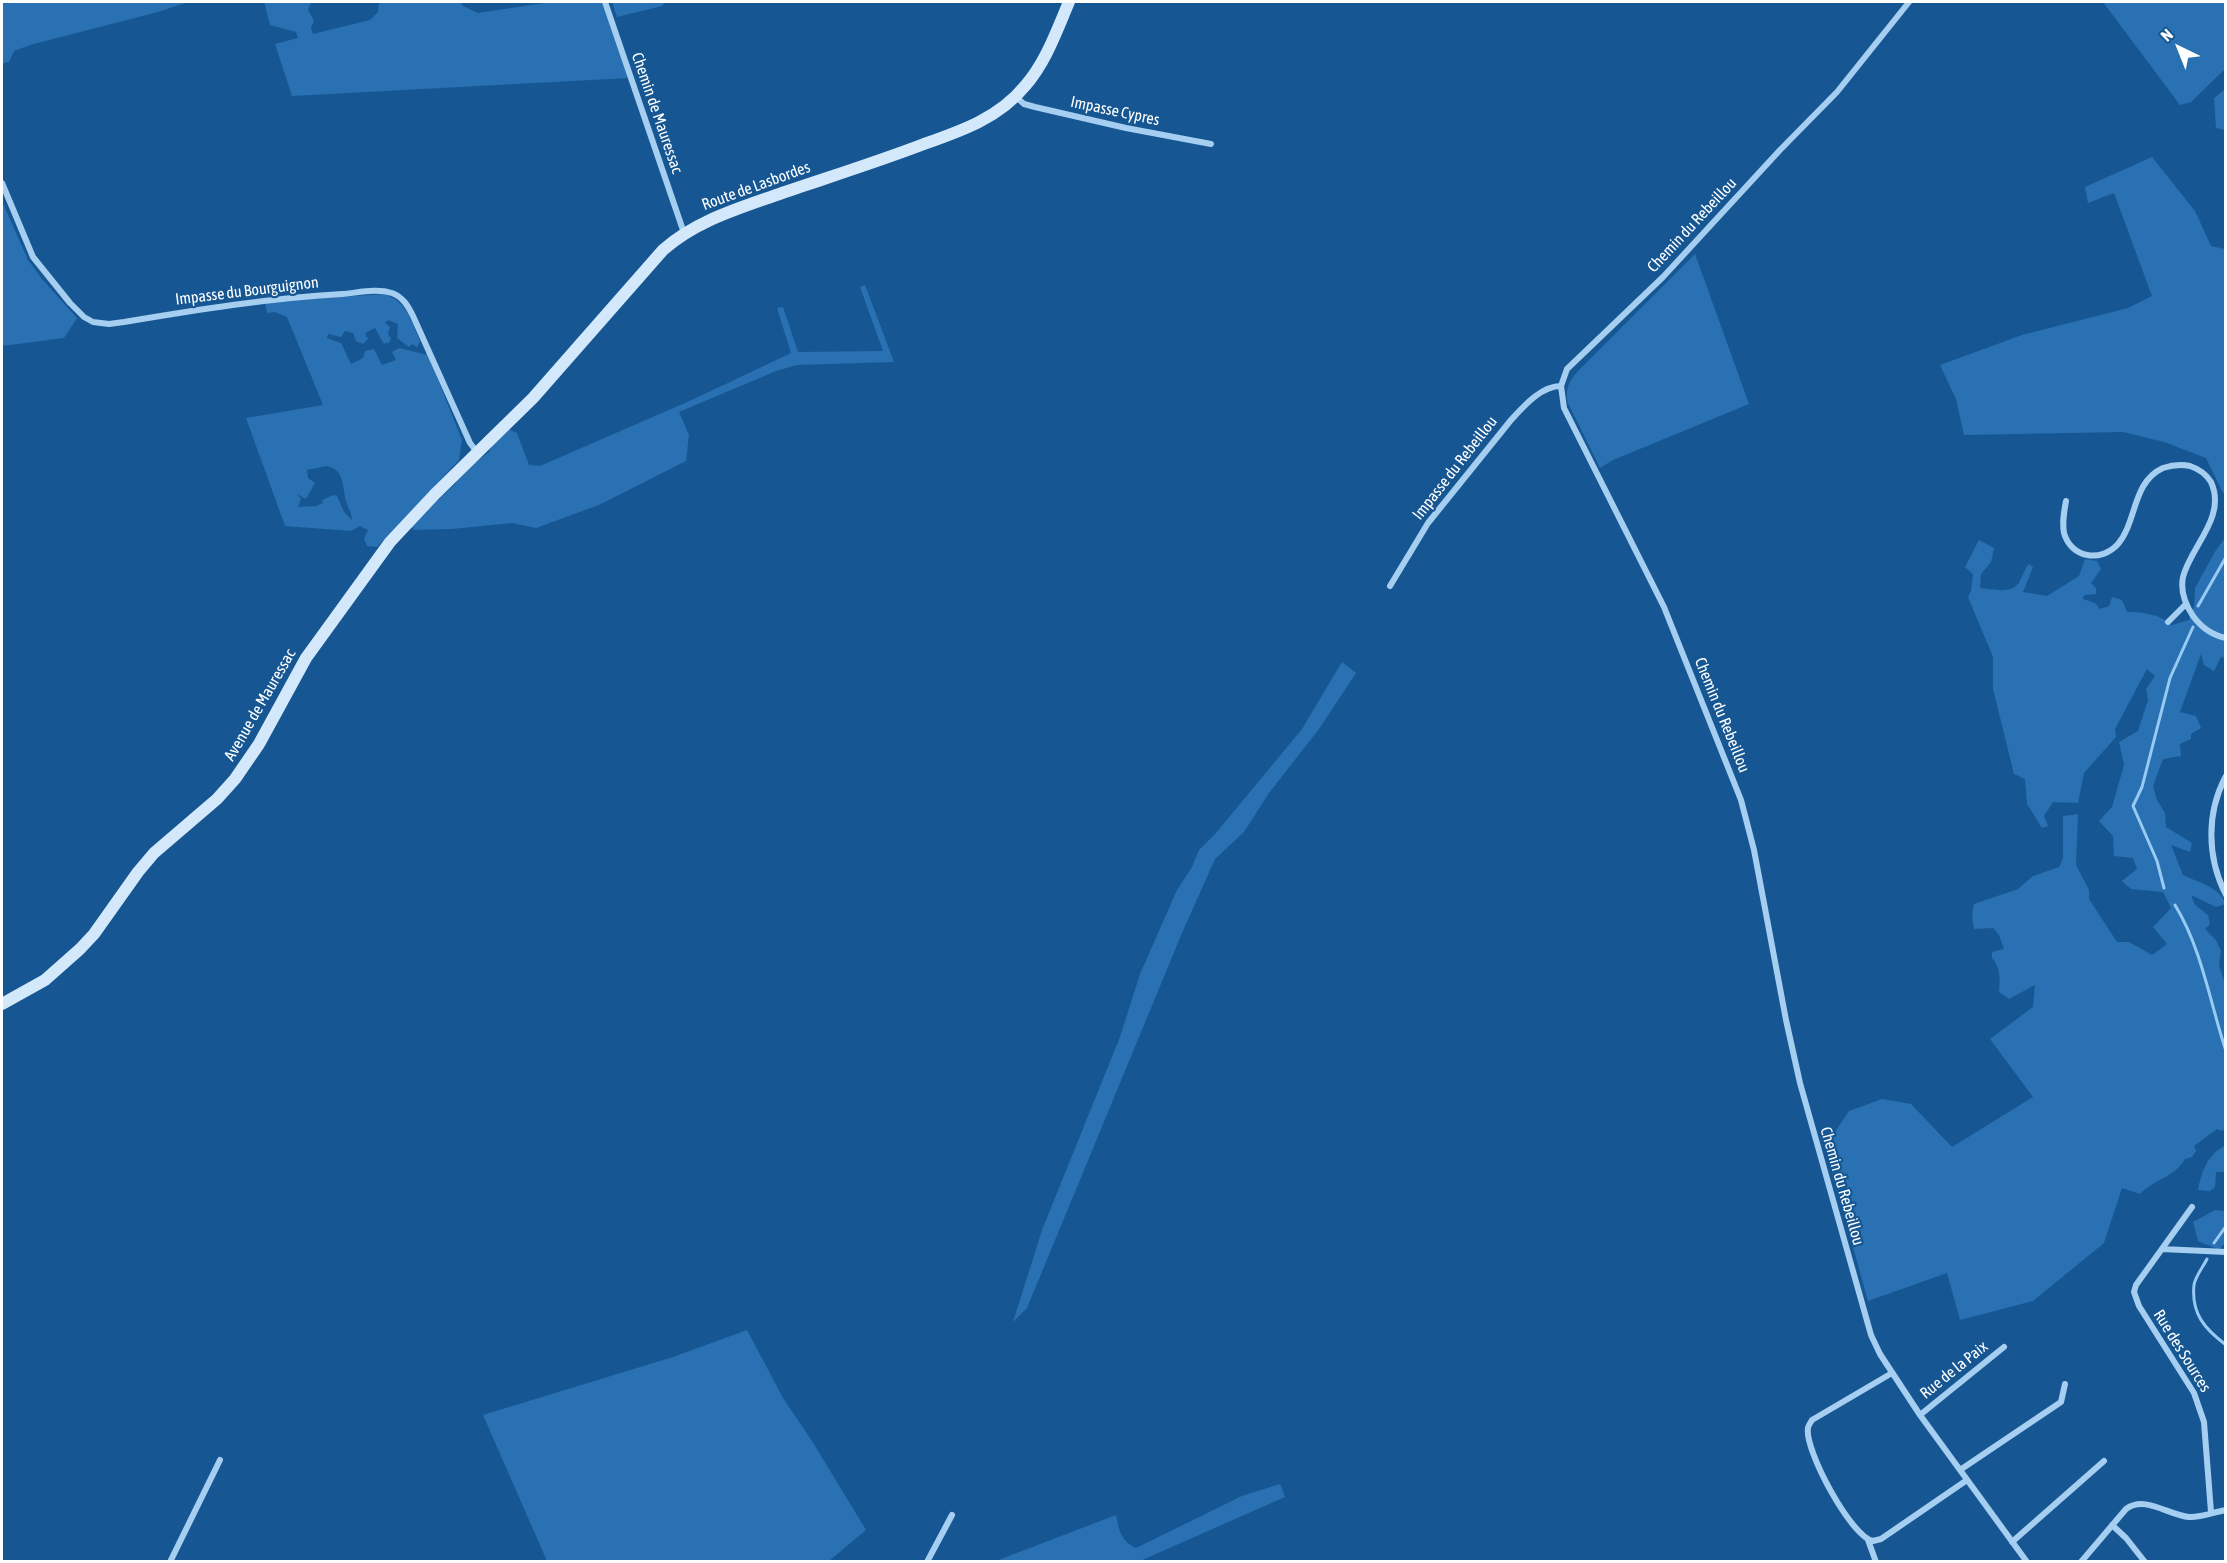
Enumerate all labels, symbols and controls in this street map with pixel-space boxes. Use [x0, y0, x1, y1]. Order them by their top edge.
north arrow [2149, 18, 2209, 78]
text: N [2157, 25, 2176, 45]
street label: Chemin de Mauressac [627, 50, 687, 176]
street label: Impasse Cypres [1069, 92, 1161, 130]
street label: Route de Lasbordes [699, 158, 813, 214]
street label: Chemin du Rebeillou [1643, 174, 1741, 276]
street label: Impasse du Bourguignon [174, 273, 320, 309]
street label: Impasse du Rebeillou [1409, 412, 1501, 524]
street label: Avenue de Mauressac [220, 646, 300, 764]
street label: Chemin du Rebeillou [1690, 655, 1754, 775]
street label: Chemin du Rebeillou [1816, 1125, 1868, 1247]
street label: Rue des Sources [2149, 1306, 2215, 1396]
street label: Rue de la Paix [1916, 1337, 1992, 1403]

